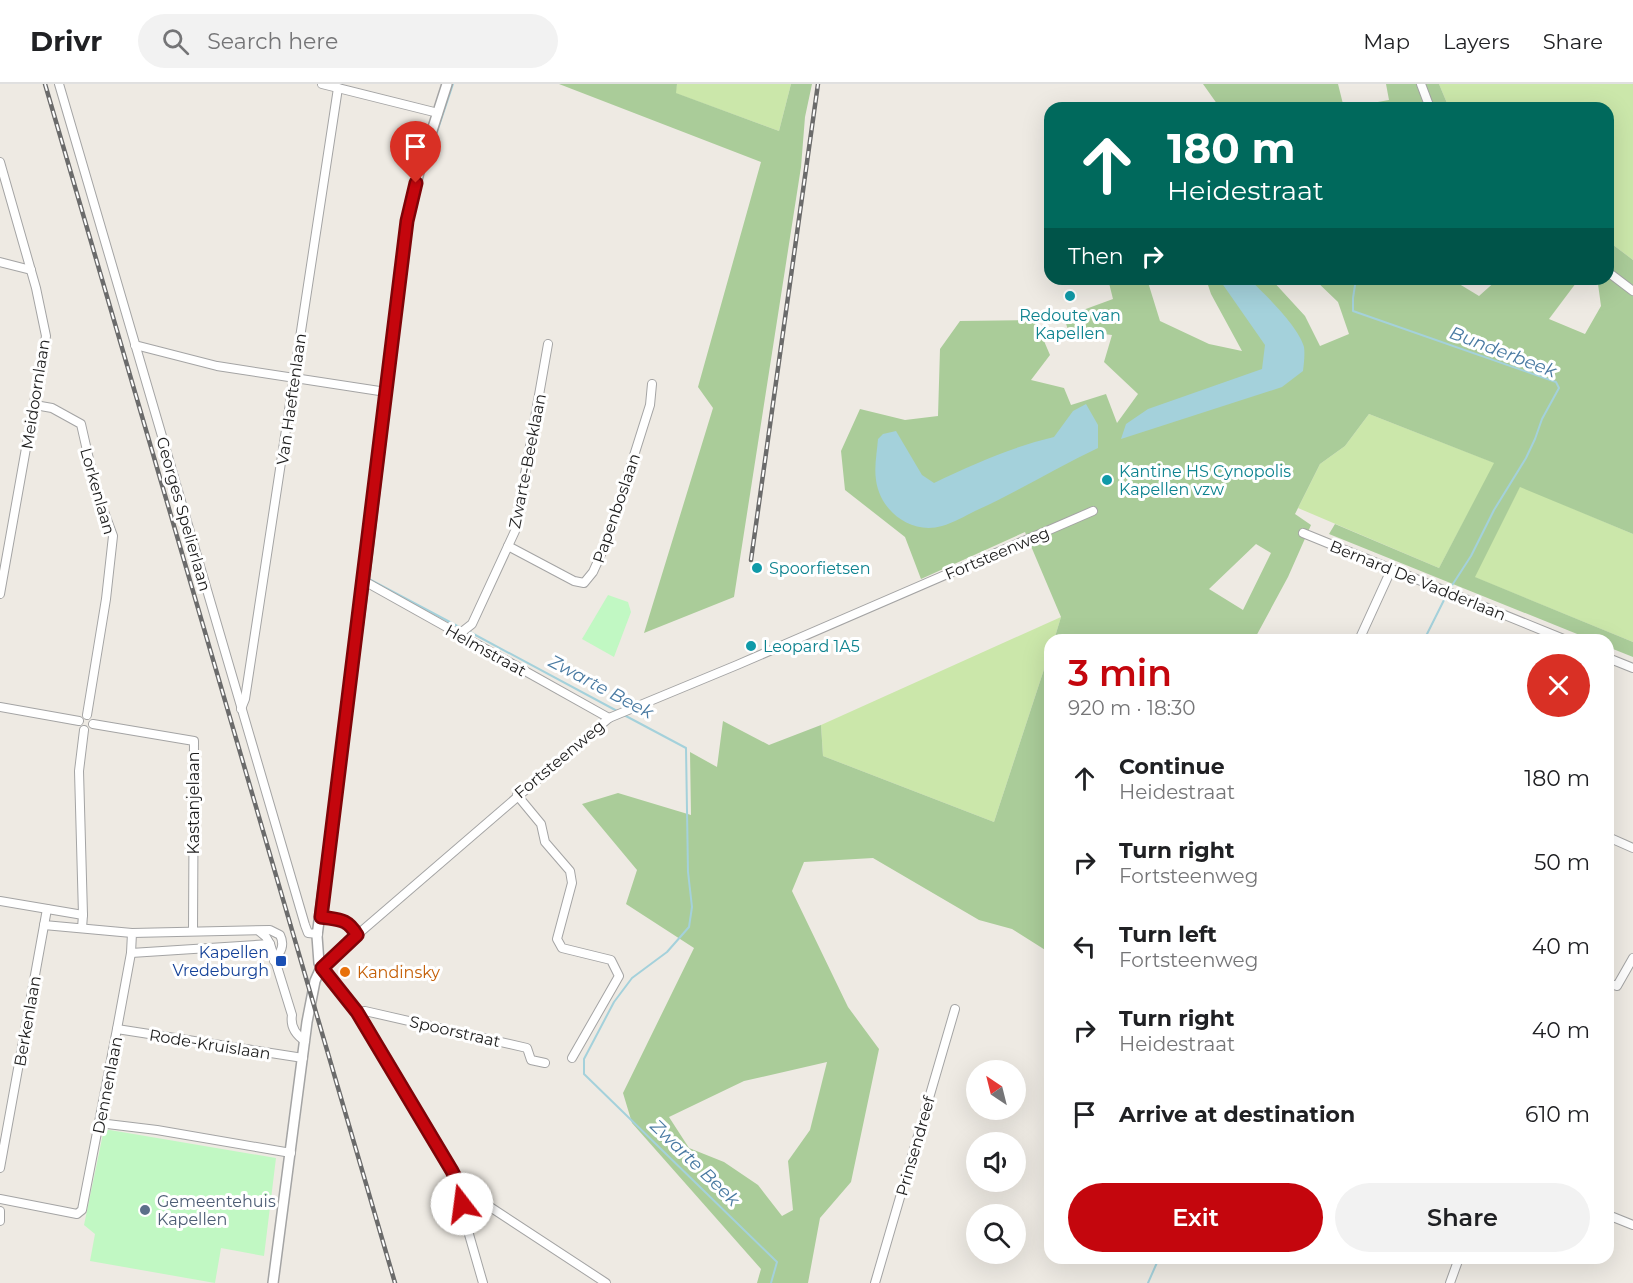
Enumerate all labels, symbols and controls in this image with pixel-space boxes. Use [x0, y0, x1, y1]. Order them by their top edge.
search box [138, 14, 558, 68]
text: Drivr [30, 24, 102, 58]
icon: search [159, 25, 192, 58]
text: Search here [207, 28, 338, 55]
text: Map [1363, 29, 1410, 54]
text: Layers [1443, 29, 1510, 54]
text: Share [1543, 29, 1603, 54]
pin [390, 121, 441, 183]
text: 180 m [1167, 122, 1296, 174]
icon: ahead [1068, 126, 1146, 204]
icon: arrive [399, 130, 432, 163]
text: Heidestraat [1167, 174, 1324, 207]
icon: right [1136, 240, 1169, 273]
text: Then [1068, 243, 1124, 270]
marker: Redoute van Kapellen [1063, 289, 1077, 303]
place label: Redoute van Kapellen [1019, 306, 1121, 343]
water label: Bunderbeek [1446, 322, 1561, 383]
street label: Van Haeftenlaan [273, 332, 310, 466]
street label: Meidoornlaan [17, 338, 54, 451]
street label: Zwarte-Beeklaan [505, 392, 550, 530]
street label: Georges Spelierlaan [152, 435, 215, 594]
street label: Lorkenlaan [76, 446, 119, 537]
street label: Papenboslaan [589, 451, 644, 565]
place label: Kantine HS Cynopolis Kapellen vzw [1119, 462, 1291, 499]
marker: Kantine HS Cynopolis Kapellen vzw [1100, 473, 1114, 487]
street label: Fortsteenweg [942, 523, 1052, 584]
street label: Bernard De Vadderlaan [1327, 536, 1509, 624]
place label: Spoorfietsen [769, 559, 871, 578]
marker: Spoorfietsen [750, 561, 764, 575]
street label: Helmstraat [442, 620, 530, 681]
place label: Leopard 1A5 [763, 637, 860, 656]
marker: Leopard 1A5 [744, 639, 758, 653]
water label: Zwarte Beek [544, 650, 658, 724]
text: 3 min [1068, 651, 1172, 695]
button: close [1527, 654, 1590, 717]
text: 920 m · 18:30 [1068, 696, 1195, 720]
street label: Fortsteenweg [511, 716, 608, 802]
street label: Kastanjelaan [184, 752, 203, 854]
text: Continue [1119, 753, 1225, 780]
icon: ahead [1068, 762, 1101, 795]
text: 180 m [1524, 765, 1590, 792]
text: Heidestraat [1119, 780, 1235, 804]
text: Turn right [1119, 837, 1234, 864]
icon: right [1068, 846, 1101, 879]
text: 50 m [1534, 849, 1590, 876]
text: Fortsteenweg [1119, 864, 1258, 888]
text: Turn left [1119, 921, 1217, 948]
icon: left [1068, 930, 1101, 963]
text: 40 m [1532, 933, 1590, 960]
place label: Kapellen Vredeburgh [172, 943, 269, 980]
text: Fortsteenweg [1119, 948, 1258, 972]
marker: Kapellen Vredeburgh [274, 954, 288, 968]
place label: Kandinsky [357, 963, 440, 982]
marker: Kandinsky [338, 965, 352, 979]
street label: Berkenlaan [10, 974, 45, 1068]
text: Turn right [1119, 1005, 1234, 1032]
street label: Spoorstraat [408, 1012, 503, 1051]
icon: right [1068, 1014, 1101, 1047]
text: 40 m [1532, 1017, 1590, 1044]
street label: Rode-Kruislaan [148, 1025, 272, 1063]
text: Heidestraat [1119, 1032, 1235, 1056]
street label: Dennenlaan [89, 1035, 126, 1135]
north arrow [966, 1060, 1026, 1120]
map controls [966, 1060, 1026, 1264]
street label: Prinsendreef [892, 1094, 939, 1198]
icon: arrive [1068, 1098, 1101, 1131]
text: Arrive at destination [1119, 1101, 1355, 1128]
text: 610 m [1525, 1101, 1590, 1128]
water label: Zwarte Beek [645, 1114, 745, 1212]
button: sound [966, 1132, 1026, 1192]
position arrow [430, 1172, 494, 1236]
button: Exit [1068, 1183, 1323, 1252]
button: Share [1335, 1183, 1590, 1252]
place label: Gemeentehuis Kapellen [157, 1192, 276, 1229]
marker: Gemeentehuis Kapellen [138, 1203, 152, 1217]
button: search [966, 1204, 1026, 1264]

